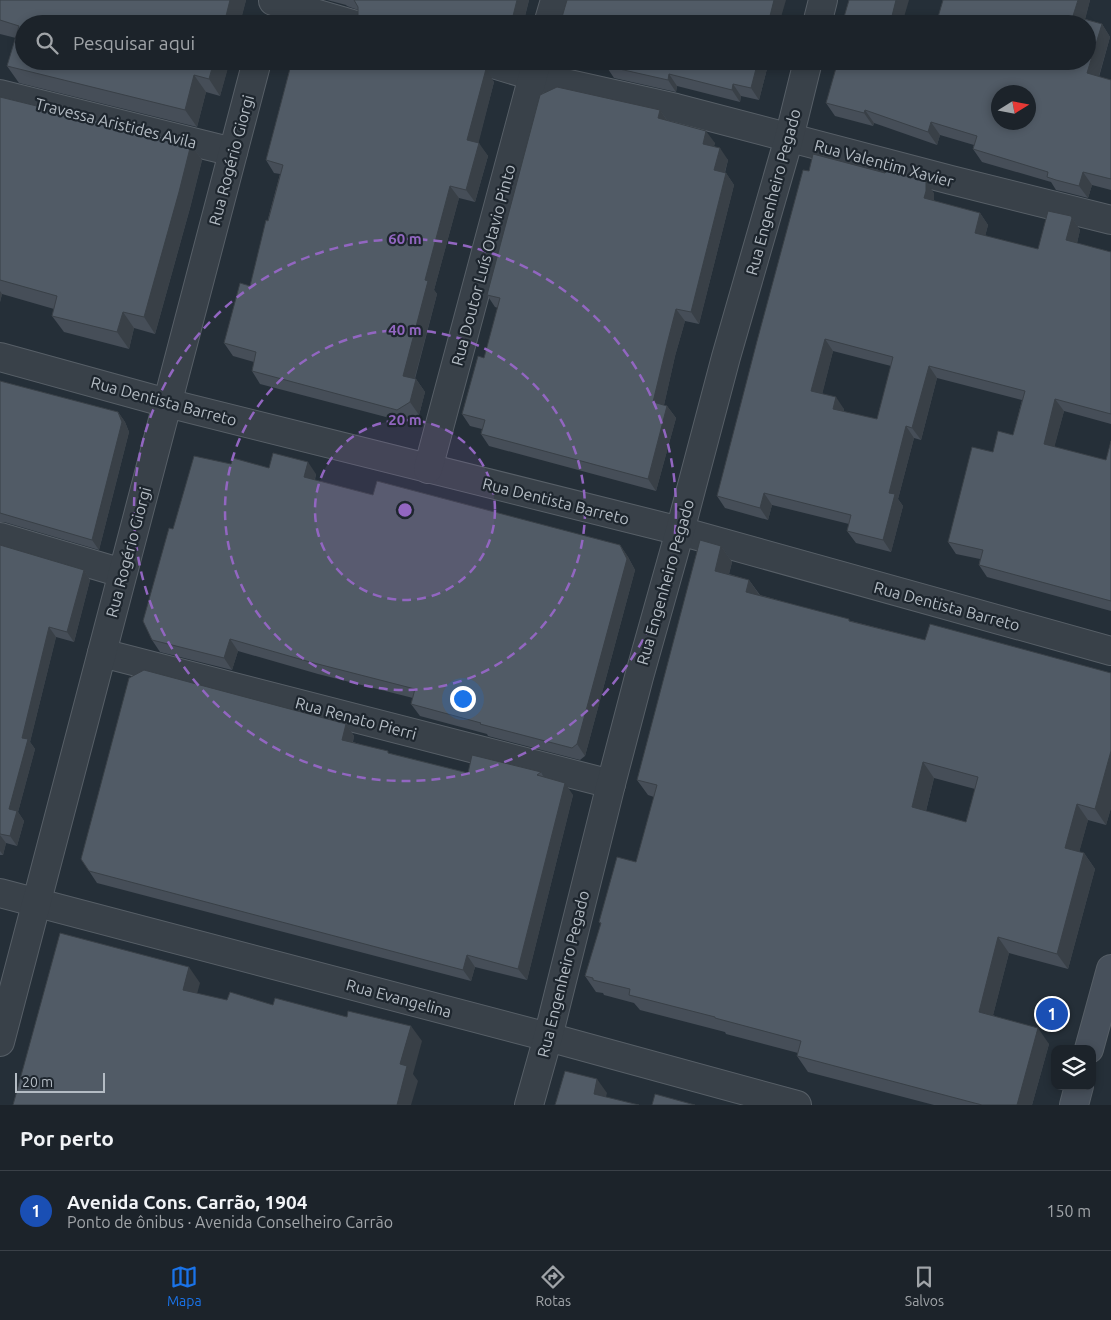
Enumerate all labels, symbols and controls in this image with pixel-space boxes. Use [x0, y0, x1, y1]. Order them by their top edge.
search box [15, 15, 1096, 70]
icon: search [33, 29, 61, 57]
text: Pesquisar aqui [73, 32, 195, 54]
north arrow [991, 85, 1036, 130]
street label: Rua Rogério Giorgi [205, 93, 257, 227]
street label: Travessa Aristides Avila [33, 94, 199, 152]
street label: Rua Engenheiro Pegado [742, 107, 804, 277]
street label: Rua Valentim Xavier [812, 136, 956, 190]
street label: Rua Doutor Luís Otavio Pinto [447, 162, 519, 368]
text: 60 m [388, 230, 422, 247]
text: 40 m [388, 321, 422, 338]
street label: Rua Dentista Barreto [89, 373, 239, 429]
text: 20 m [388, 411, 422, 428]
street label: Rua Dentista Barreto [481, 474, 631, 528]
street label: Rua Rogério Giorgi [102, 485, 154, 619]
street label: Rua Engenheiro Pegado [633, 497, 697, 667]
centre of rings [396, 501, 414, 519]
street label: Rua Dentista Barreto [872, 578, 1022, 634]
your location [450, 686, 476, 712]
street label: Rua Renato Pierri [293, 693, 419, 743]
street label: Rua Engenheiro Pegado [534, 889, 592, 1059]
street label: Rua Evangelina [344, 975, 454, 1021]
pin: 1 [1036, 995, 1068, 1033]
map controls [1051, 1045, 1096, 1090]
button: layers [1051, 1045, 1096, 1090]
scale bar [15, 1070, 105, 1093]
text: 20 m [22, 1074, 53, 1090]
text: Por perto [20, 1126, 114, 1150]
text: Avenida Cons. Carrão, 1904 [67, 1191, 307, 1213]
text: 1 [31, 1202, 41, 1220]
text: 150 m [1046, 1202, 1091, 1220]
text: Ponto de ônibus · Avenida Conselheiro Carrão [67, 1213, 393, 1231]
tab: Mapa [167, 1263, 202, 1309]
tab: Rotas [535, 1263, 571, 1309]
tab: Salvos [905, 1263, 944, 1309]

